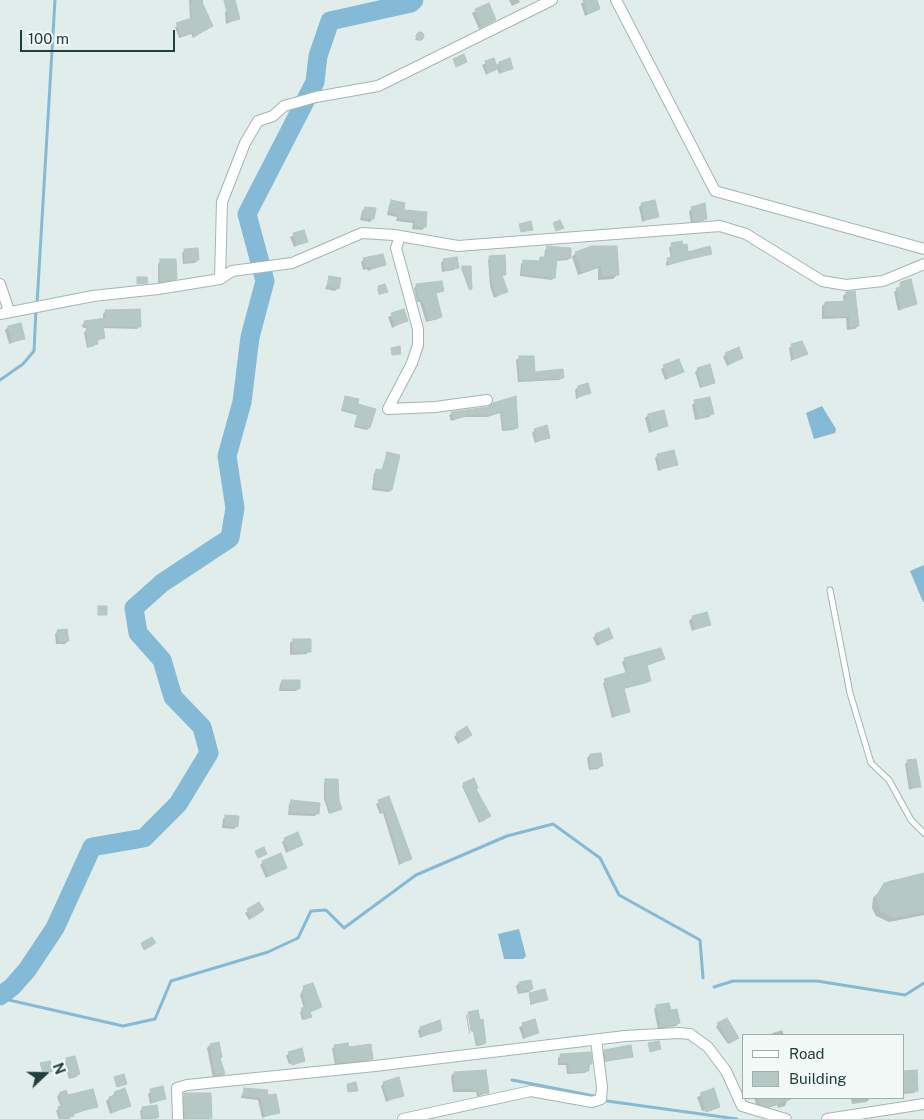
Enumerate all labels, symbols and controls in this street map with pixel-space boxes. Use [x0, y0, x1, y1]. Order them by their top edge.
scale bar [22, 20, 178, 52]
text: 100 m [28, 30, 69, 47]
legend [742, 1034, 904, 1099]
text: Road [789, 1045, 825, 1062]
north arrow [20, 1049, 70, 1099]
text: N [50, 1061, 68, 1077]
text: Building [789, 1070, 847, 1087]

